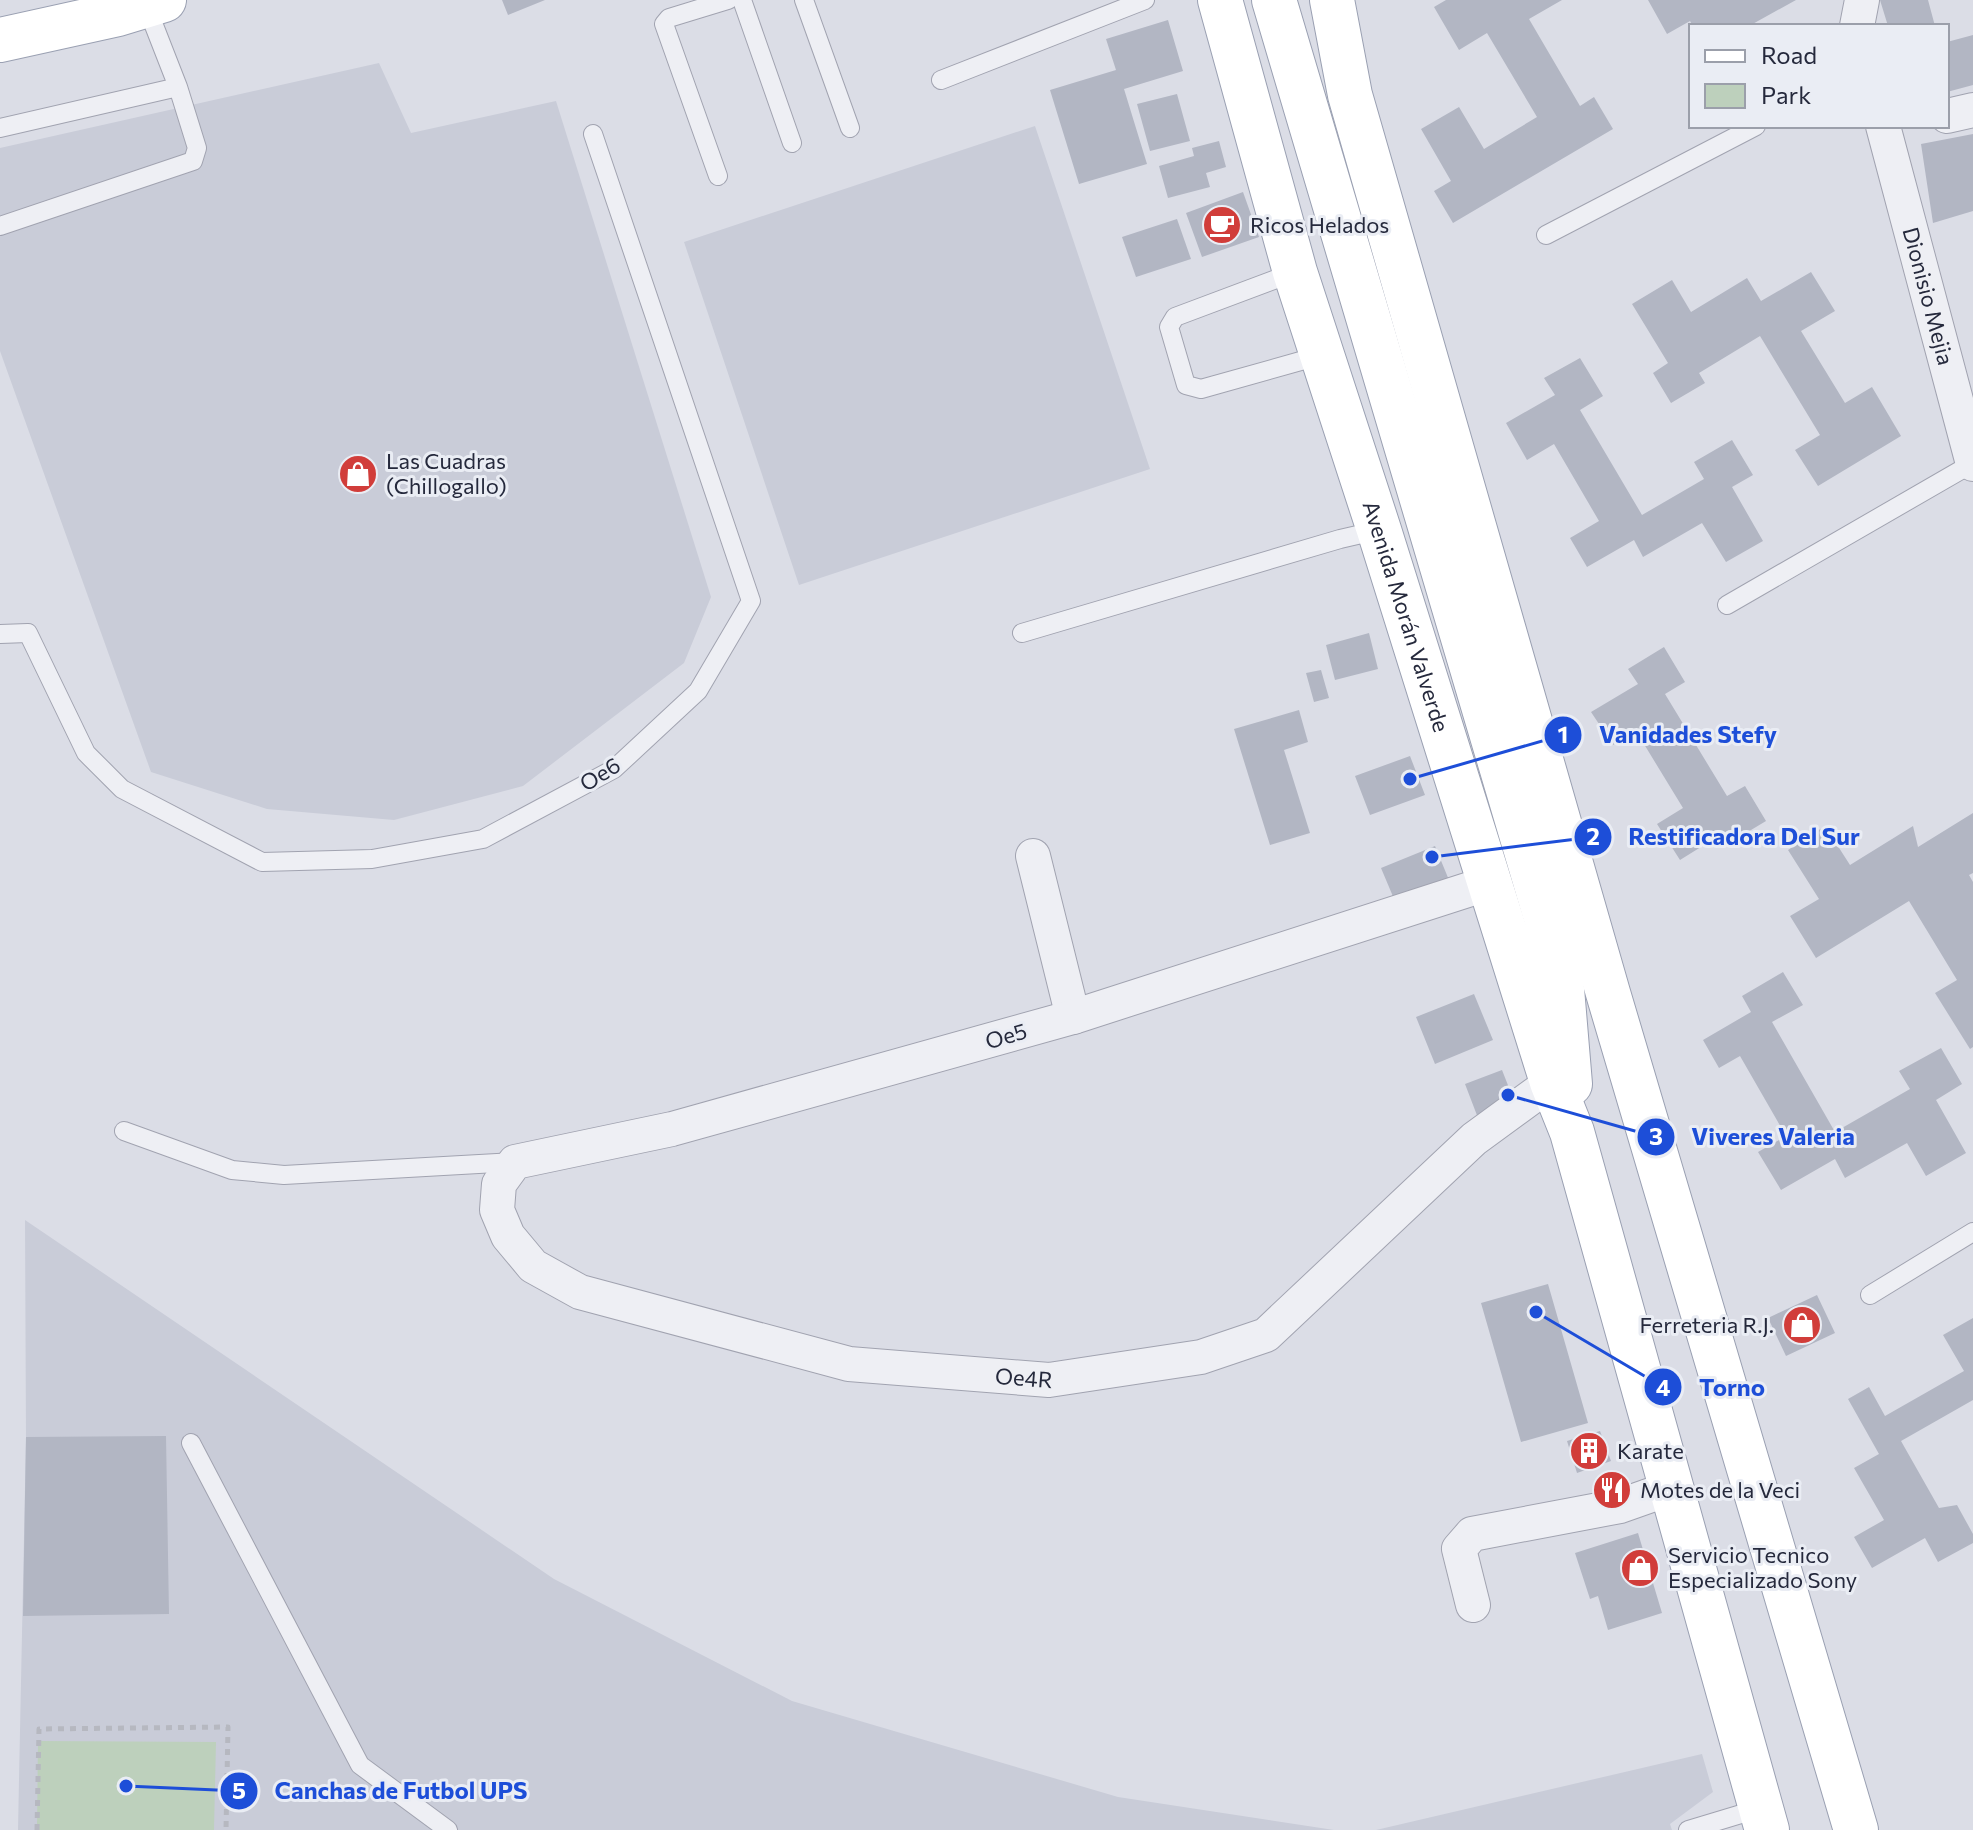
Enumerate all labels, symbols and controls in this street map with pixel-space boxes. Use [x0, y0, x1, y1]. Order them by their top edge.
legend [1689, 24, 1949, 128]
text: Road [1761, 40, 1817, 69]
text: Park [1761, 80, 1811, 109]
cafe icon: Ricos Helados [1201, 204, 1243, 246]
place label: Ricos Helados [1250, 211, 1389, 238]
street label: Dionisio Mejia [1897, 224, 1960, 368]
place label: Las Cuadras (Chillogallo) [386, 447, 507, 499]
shop icon: Las Cuadras (Chillogallo) [337, 453, 379, 495]
street label: Avenida Morán Valverde [1357, 497, 1455, 735]
callout: Vanidades Stefy [1543, 711, 1793, 759]
text: 1 [1558, 719, 1568, 748]
text: Vanidades Stefy [1599, 719, 1777, 748]
street label: Oe6 [574, 751, 625, 796]
callout: Restificadora Del Sur [1573, 813, 1876, 861]
text: 2 [1586, 821, 1600, 850]
text: Restificadora Del Sur [1628, 821, 1860, 850]
street label: Oe5 [982, 1017, 1030, 1054]
callout: Viveres Valeria [1636, 1113, 1871, 1161]
text: 3 [1649, 1121, 1663, 1150]
text: Viveres Valeria [1691, 1121, 1855, 1150]
shop icon: Ferreteria R.J. [1781, 1304, 1823, 1346]
place label: Ferreteria R.J. [1639, 1311, 1774, 1338]
street label: Oe4R [994, 1362, 1054, 1393]
callout: Torno [1643, 1363, 1781, 1411]
text: 4 [1656, 1372, 1671, 1401]
text: Torno [1699, 1372, 1765, 1401]
building icon: Karate [1568, 1430, 1610, 1472]
place label: Karate [1617, 1437, 1684, 1464]
restaurant icon: Motes de la Veci [1591, 1469, 1633, 1511]
place label: Motes de la Veci [1640, 1476, 1800, 1503]
place label: Servicio Tecnico Especializado Sony [1668, 1541, 1857, 1593]
shop icon: Servicio Tecnico Especializado Sony [1619, 1547, 1661, 1589]
callout: Canchas de Futbol UPS [219, 1767, 544, 1815]
text: 5 [232, 1775, 246, 1804]
text: Canchas de Futbol UPS [275, 1775, 527, 1804]

